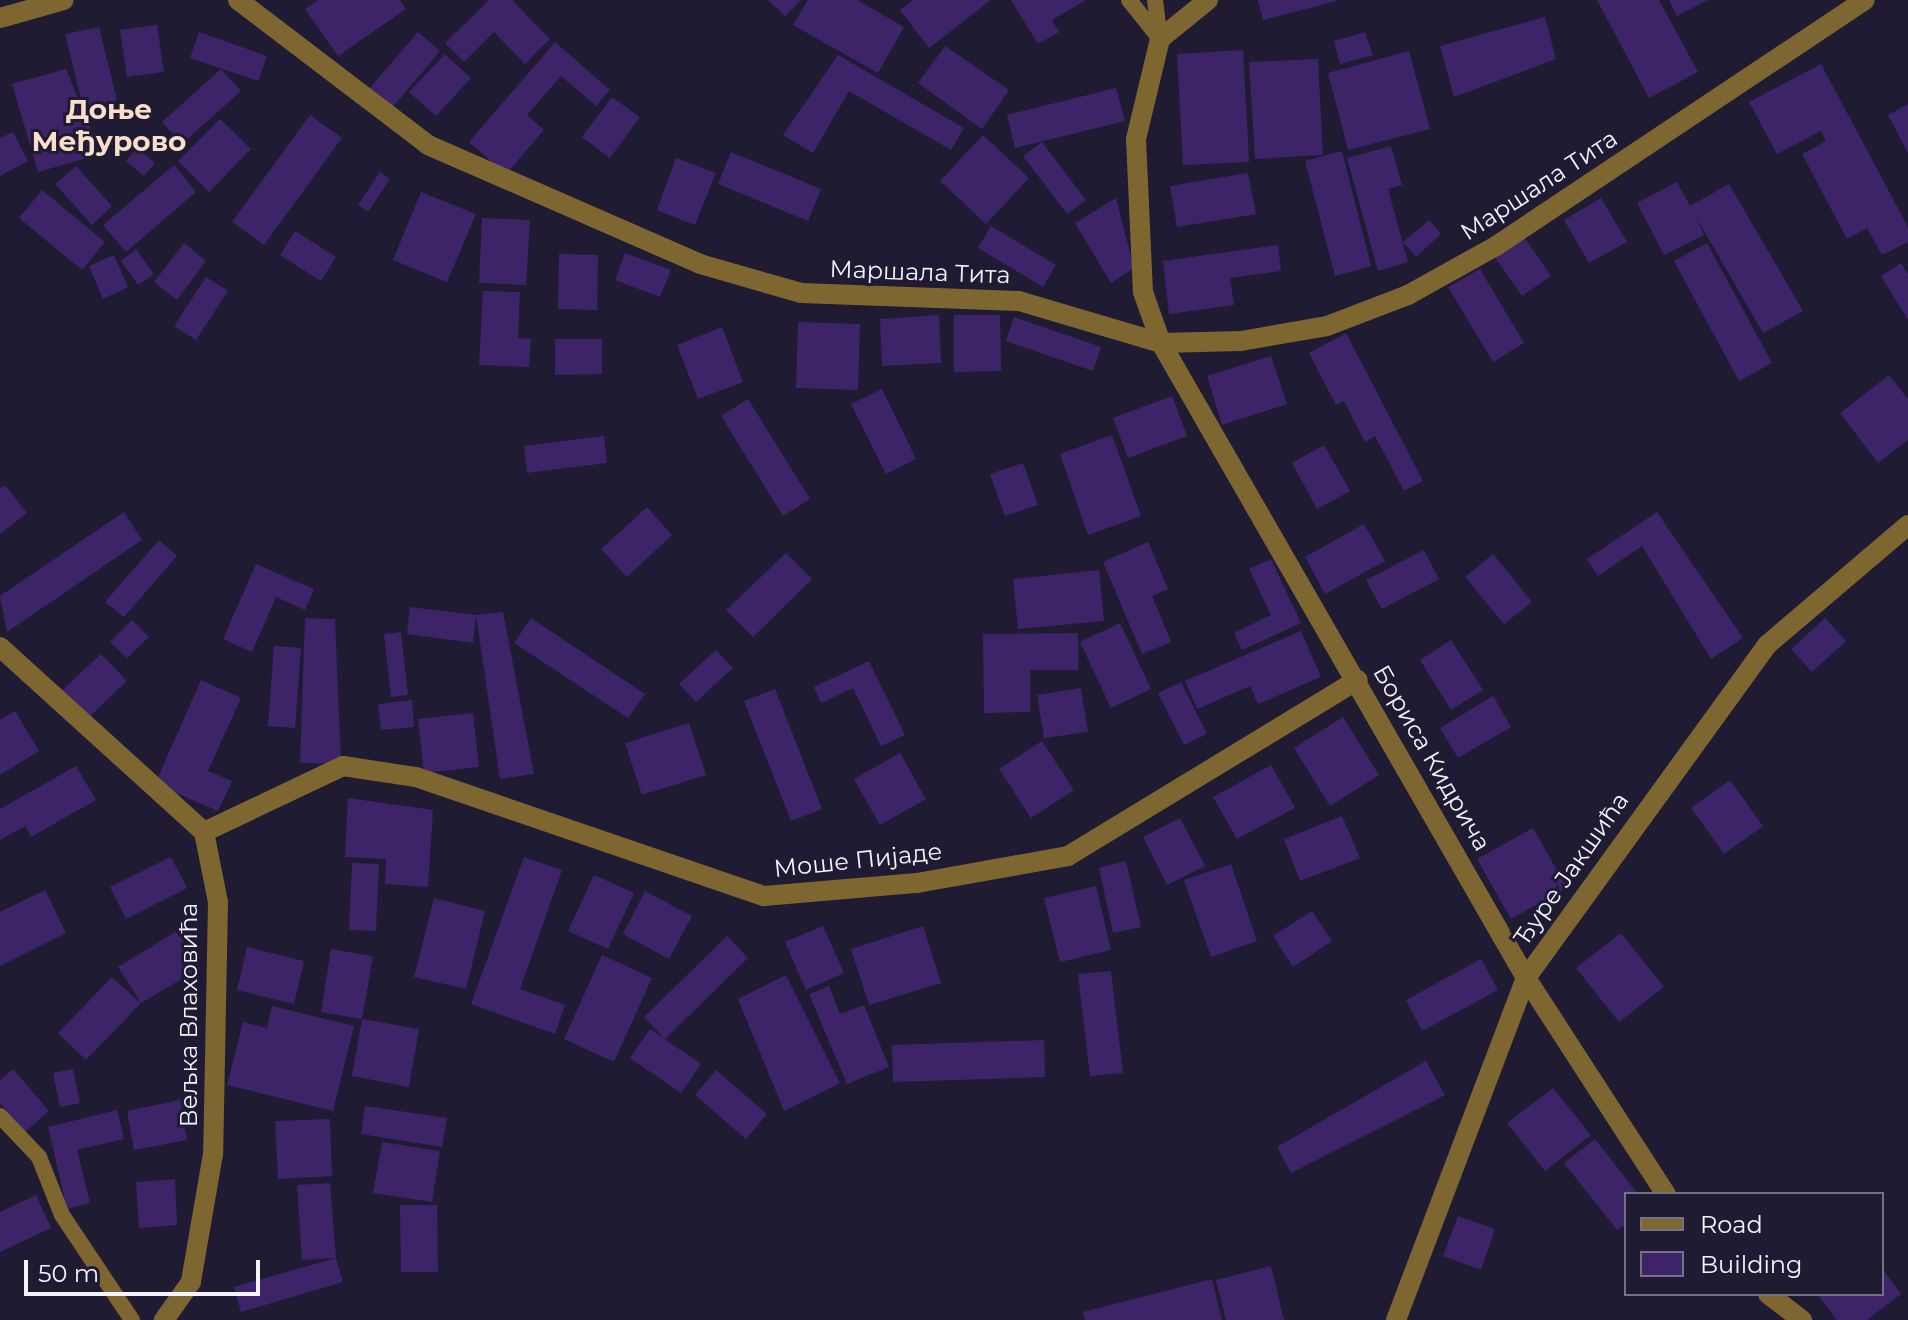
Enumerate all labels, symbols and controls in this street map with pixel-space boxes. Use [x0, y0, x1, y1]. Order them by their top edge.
district label: Доње Међурово [32, 92, 186, 158]
street label: Маршала Тита [1455, 124, 1623, 246]
street label: Маршала Тита [829, 254, 1011, 290]
street label: Бориса Кидрича [1367, 660, 1497, 856]
street label: Ђуре Јакшића [1508, 787, 1634, 951]
street label: Моше Пијаде [772, 837, 944, 883]
street label: Вељка Влаховића [175, 903, 203, 1127]
legend [1624, 1192, 1884, 1296]
text: Road [1700, 1210, 1763, 1239]
scale bar [28, 1244, 264, 1294]
text: Building [1700, 1250, 1803, 1279]
text: 50 m [38, 1259, 99, 1288]

